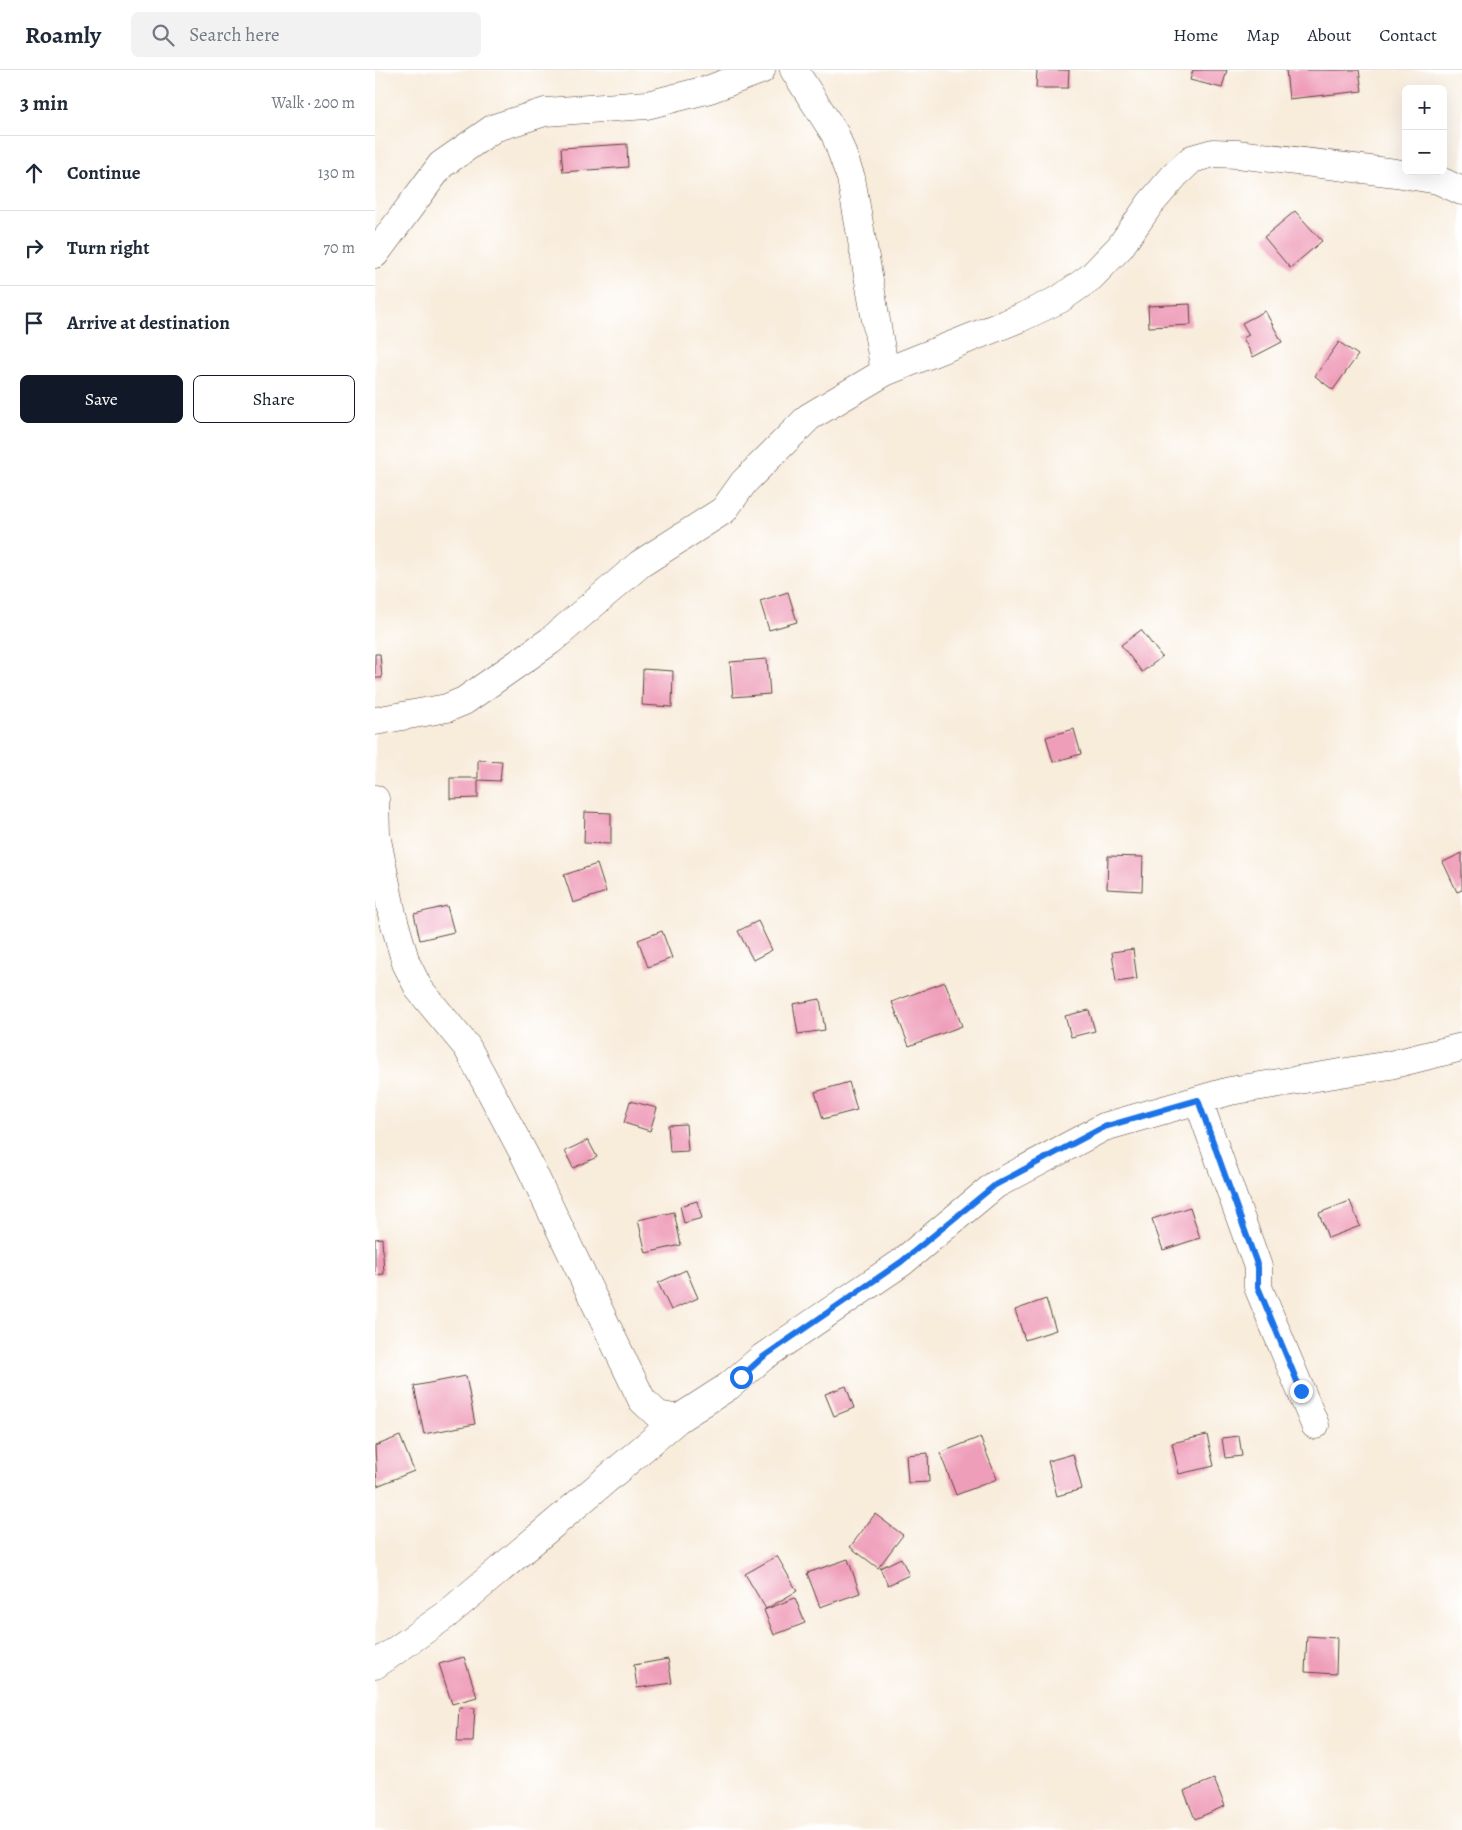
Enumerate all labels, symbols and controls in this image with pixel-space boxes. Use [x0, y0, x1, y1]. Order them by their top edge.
search box [131, 12, 481, 57]
text: Roamly [25, 19, 101, 51]
icon: search [149, 21, 177, 49]
text: Search here [189, 22, 280, 48]
text: Home [1173, 23, 1218, 47]
text: Map [1246, 23, 1279, 47]
text: About [1307, 23, 1351, 47]
text: Contact [1379, 23, 1437, 47]
map controls [1402, 85, 1447, 175]
button: + [1402, 85, 1447, 130]
text: 3 min [20, 89, 68, 117]
text: Walk · 200 m [271, 92, 355, 114]
button: − [1402, 130, 1447, 175]
icon: ahead [20, 159, 48, 187]
text: Continue [67, 160, 141, 186]
text: 130 m [318, 162, 355, 184]
icon: right [20, 234, 48, 262]
text: Turn right [67, 235, 149, 261]
text: 70 m [323, 237, 355, 259]
icon: arrive [20, 309, 48, 337]
text: Arrive at destination [67, 310, 230, 336]
button: Save [20, 375, 183, 423]
button: Share [193, 375, 355, 423]
route start [730, 1366, 753, 1389]
route end [1290, 1380, 1313, 1403]

